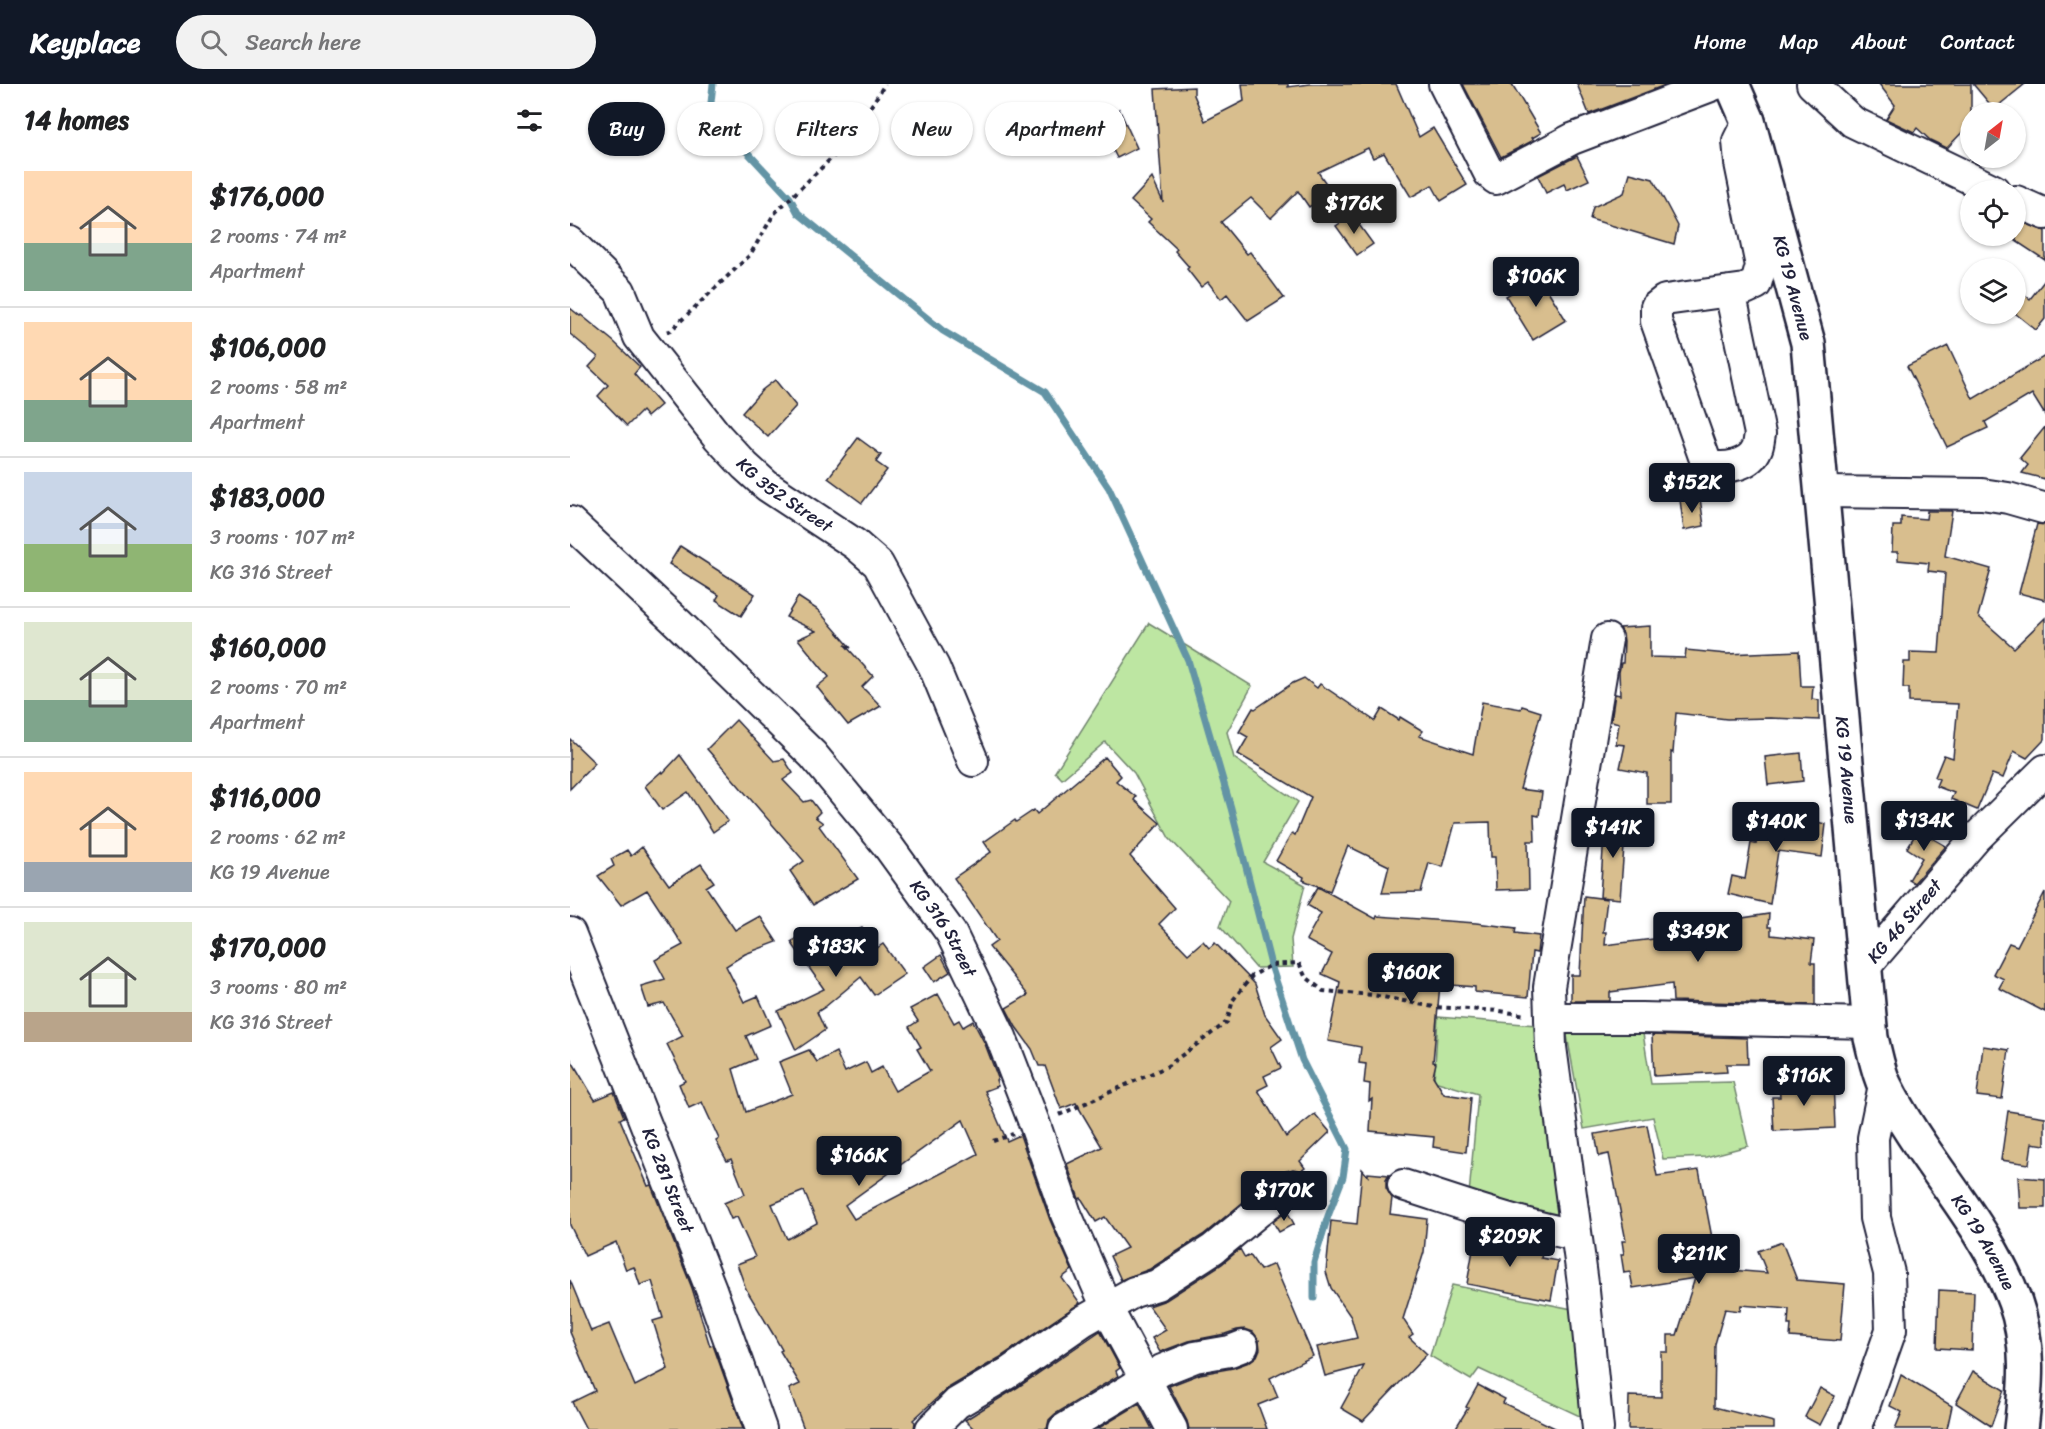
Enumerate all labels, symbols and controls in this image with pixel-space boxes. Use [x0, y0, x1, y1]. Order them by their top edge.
search box [176, 15, 596, 69]
text: Keyplace [30, 18, 140, 67]
text: Search here [245, 23, 361, 62]
text: Home [1694, 23, 1746, 61]
text: Map [1779, 23, 1818, 61]
text: About [1851, 23, 1908, 61]
text: Contact [1941, 23, 2015, 61]
icon: search [197, 26, 230, 59]
text: 14 homes [24, 97, 129, 143]
chip: Buy [588, 102, 665, 156]
chip: Rent [677, 102, 763, 156]
chip: Filters [775, 102, 879, 156]
chip: New [891, 102, 973, 156]
chip: Apartment [985, 102, 1126, 156]
north arrow [1960, 102, 2026, 168]
map controls [1960, 102, 2026, 324]
icon: filters [513, 104, 546, 137]
text: $176,000 [210, 173, 325, 219]
button: locate [1960, 180, 2026, 246]
pin: $176K [1312, 184, 1396, 235]
text: $176K [1326, 186, 1382, 221]
icon: home [72, 195, 144, 267]
text: 2 rooms · 74 m² [210, 219, 347, 254]
street label: KG 19 Avenue [1764, 231, 1823, 344]
text: Apartment [210, 254, 304, 289]
pin: $106K [1494, 257, 1578, 308]
button: layers [1960, 258, 2026, 324]
text: $106K [1507, 259, 1565, 294]
text: $106,000 [210, 324, 326, 370]
icon: home [72, 346, 144, 418]
text: 2 rooms · 58 m² [210, 370, 347, 405]
text: Apartment [210, 405, 304, 440]
street label: KG 352 Street [728, 450, 840, 542]
pin: $152K [1650, 463, 1734, 514]
text: $152K [1663, 465, 1721, 500]
text: $183,000 [210, 474, 325, 520]
icon: home [72, 496, 144, 568]
text: 3 rooms · 107 m² [210, 520, 355, 555]
text: KG 316 Street [210, 555, 332, 590]
text: $160,000 [210, 624, 326, 670]
icon: home [72, 646, 144, 718]
text: 2 rooms · 70 m² [210, 670, 347, 705]
text: Apartment [210, 705, 304, 740]
street label: KG 19 Avenue [1826, 715, 1868, 825]
text: $116,000 [210, 774, 321, 820]
icon: home [72, 796, 144, 868]
pin: $134K [1882, 801, 1966, 852]
pin: $140K [1734, 802, 1818, 853]
text: $134K [1895, 803, 1953, 838]
text: $140K [1746, 804, 1806, 839]
pin: $141K [1571, 808, 1655, 859]
text: $141K [1585, 810, 1641, 845]
text: 2 rooms · 62 m² [210, 820, 346, 855]
text: KG 19 Avenue [210, 855, 330, 890]
street label: KG 46 Street [1858, 871, 1951, 971]
street label: KG 316 Street [901, 873, 986, 983]
pin: $349K [1656, 912, 1740, 963]
text: $349K [1667, 914, 1729, 949]
text: $170,000 [210, 924, 326, 970]
pin: $183K [794, 927, 878, 978]
text: $183K [807, 929, 865, 964]
icon: home [72, 946, 144, 1018]
pin: $160K [1369, 953, 1453, 1004]
text: $160K [1382, 955, 1440, 990]
text: 3 rooms · 80 m² [210, 970, 347, 1005]
text: KG 316 Street [210, 1005, 332, 1040]
pin: $116K [1762, 1056, 1846, 1107]
text: $116K [1777, 1058, 1831, 1093]
street label: KG 281 Street [633, 1123, 704, 1239]
pin: $166K [817, 1136, 901, 1187]
text: $166K [831, 1138, 887, 1173]
pin: $170K [1242, 1171, 1326, 1222]
text: $170K [1255, 1173, 1313, 1208]
street label: KG 19 Avenue [1943, 1187, 2025, 1296]
pin: $209K [1468, 1217, 1552, 1268]
text: $209K [1479, 1219, 1541, 1254]
pin: $211K [1657, 1234, 1741, 1285]
text: $211K [1672, 1236, 1726, 1271]

